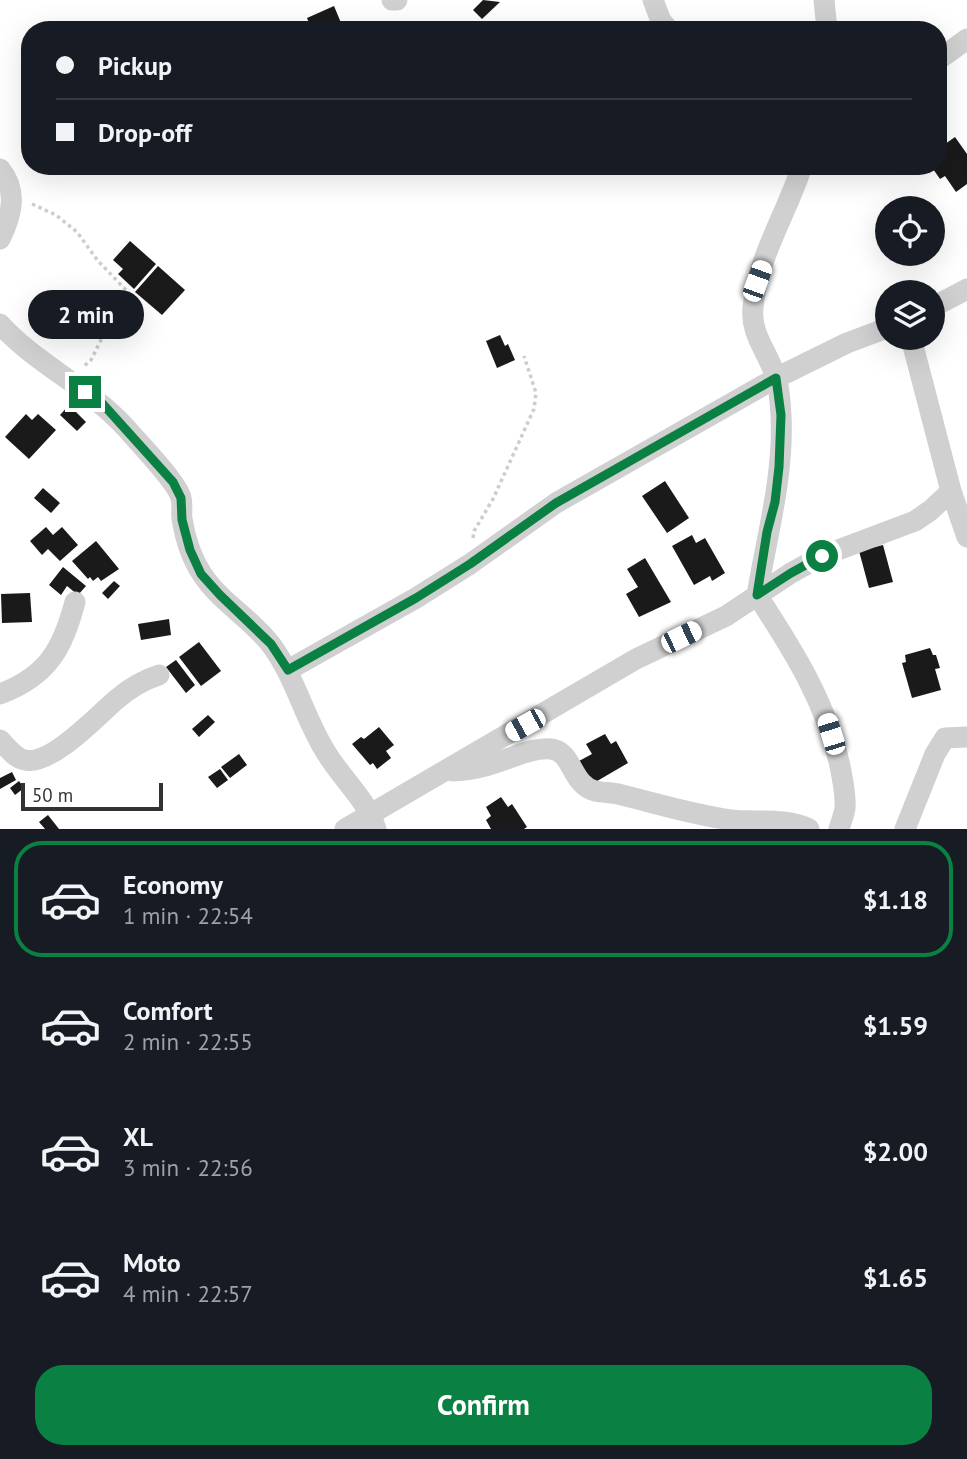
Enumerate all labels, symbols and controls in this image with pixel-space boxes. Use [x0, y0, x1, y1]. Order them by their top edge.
text: Pickup [98, 49, 172, 82]
text: Drop-off [98, 116, 192, 149]
map controls [875, 196, 945, 350]
button: locate [875, 196, 945, 266]
car [740, 258, 775, 304]
button: layers [875, 280, 945, 350]
callout: 2 min [27, 290, 143, 340]
text: 2 min [58, 300, 114, 329]
route end [69, 376, 101, 408]
route start [806, 540, 838, 572]
car [658, 618, 705, 656]
car [502, 706, 549, 744]
car [815, 711, 848, 757]
scale bar [21, 780, 163, 812]
text: 50 m [32, 783, 73, 807]
icon: car [39, 868, 102, 931]
text: Economy [123, 868, 223, 901]
text: $1.18 [863, 883, 928, 916]
text: 1 min · 22:54 [123, 901, 253, 930]
icon: car [39, 994, 102, 1057]
text: Comfort [123, 994, 213, 1027]
text: $1.59 [863, 1009, 928, 1042]
text: 2 min · 22:55 [123, 1027, 253, 1056]
icon: car [39, 1120, 102, 1183]
text: XL [123, 1120, 153, 1153]
text: $2.00 [863, 1135, 928, 1168]
text: 3 min · 22:56 [123, 1153, 253, 1182]
icon: car [39, 1246, 102, 1309]
text: Moto [123, 1246, 181, 1279]
text: $1.65 [863, 1261, 928, 1294]
text: 4 min · 22:57 [123, 1279, 253, 1308]
button: Confirm [35, 1365, 932, 1445]

